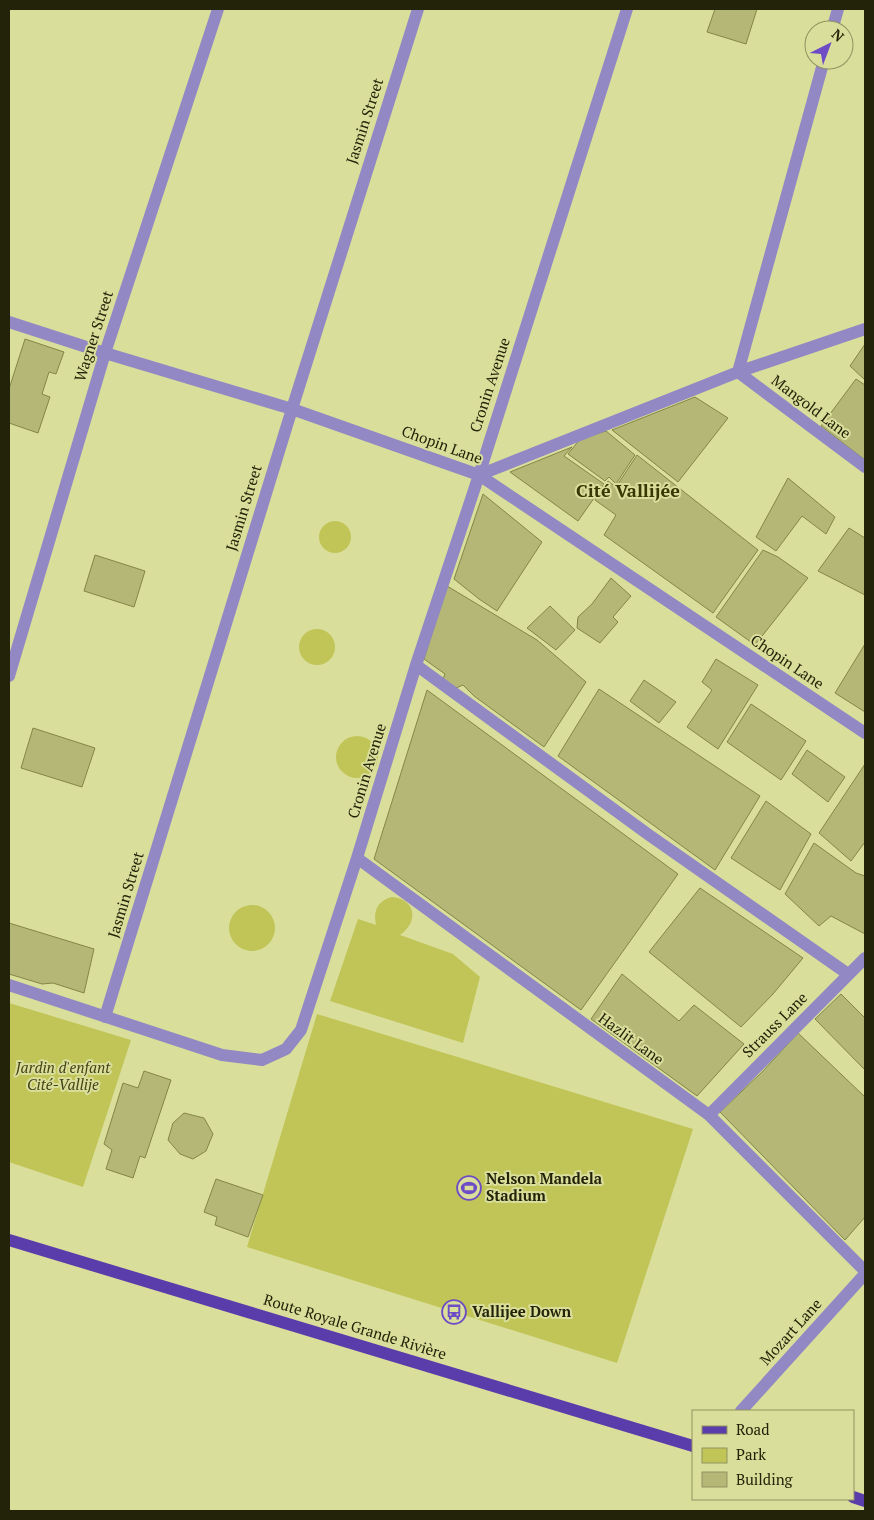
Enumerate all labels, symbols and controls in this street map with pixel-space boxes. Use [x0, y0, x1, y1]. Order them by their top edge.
north arrow [804, 20, 854, 70]
text: N [828, 24, 849, 46]
street label: Jasmin Street [341, 75, 387, 166]
street label: Wagner Street [69, 287, 117, 384]
street label: Cronin Avenue [464, 335, 514, 435]
street label: Mangold Lane [768, 370, 855, 443]
street label: Chopin Lane [399, 420, 486, 468]
street label: Jasmin Street [220, 462, 266, 553]
district label: Cité Vallijée [576, 478, 680, 502]
street label: Chopin Lane [747, 629, 828, 693]
street label: Cronin Avenue [342, 721, 390, 821]
street label: Jasmin Street [102, 849, 148, 940]
street label: Strauss Lane [737, 987, 811, 1061]
street label: Hazlit Lane [595, 1008, 668, 1069]
park label: Jardin d'enfant Cité-Vallije [15, 1057, 111, 1094]
place label: Nelson Mandela Stadium [486, 1168, 603, 1205]
sports icon: Nelson Mandela Stadium [456, 1175, 482, 1201]
street label: Route Royale Grande Rivière [261, 1289, 449, 1363]
street label: Mozart Lane [755, 1294, 826, 1369]
bus stop icon: Vallijee Down [441, 1299, 467, 1325]
place label: Vallijee Down [472, 1301, 571, 1321]
legend [692, 1410, 854, 1500]
text: Road [736, 1419, 769, 1439]
text: Park [736, 1444, 766, 1464]
text: Building [736, 1469, 794, 1489]

